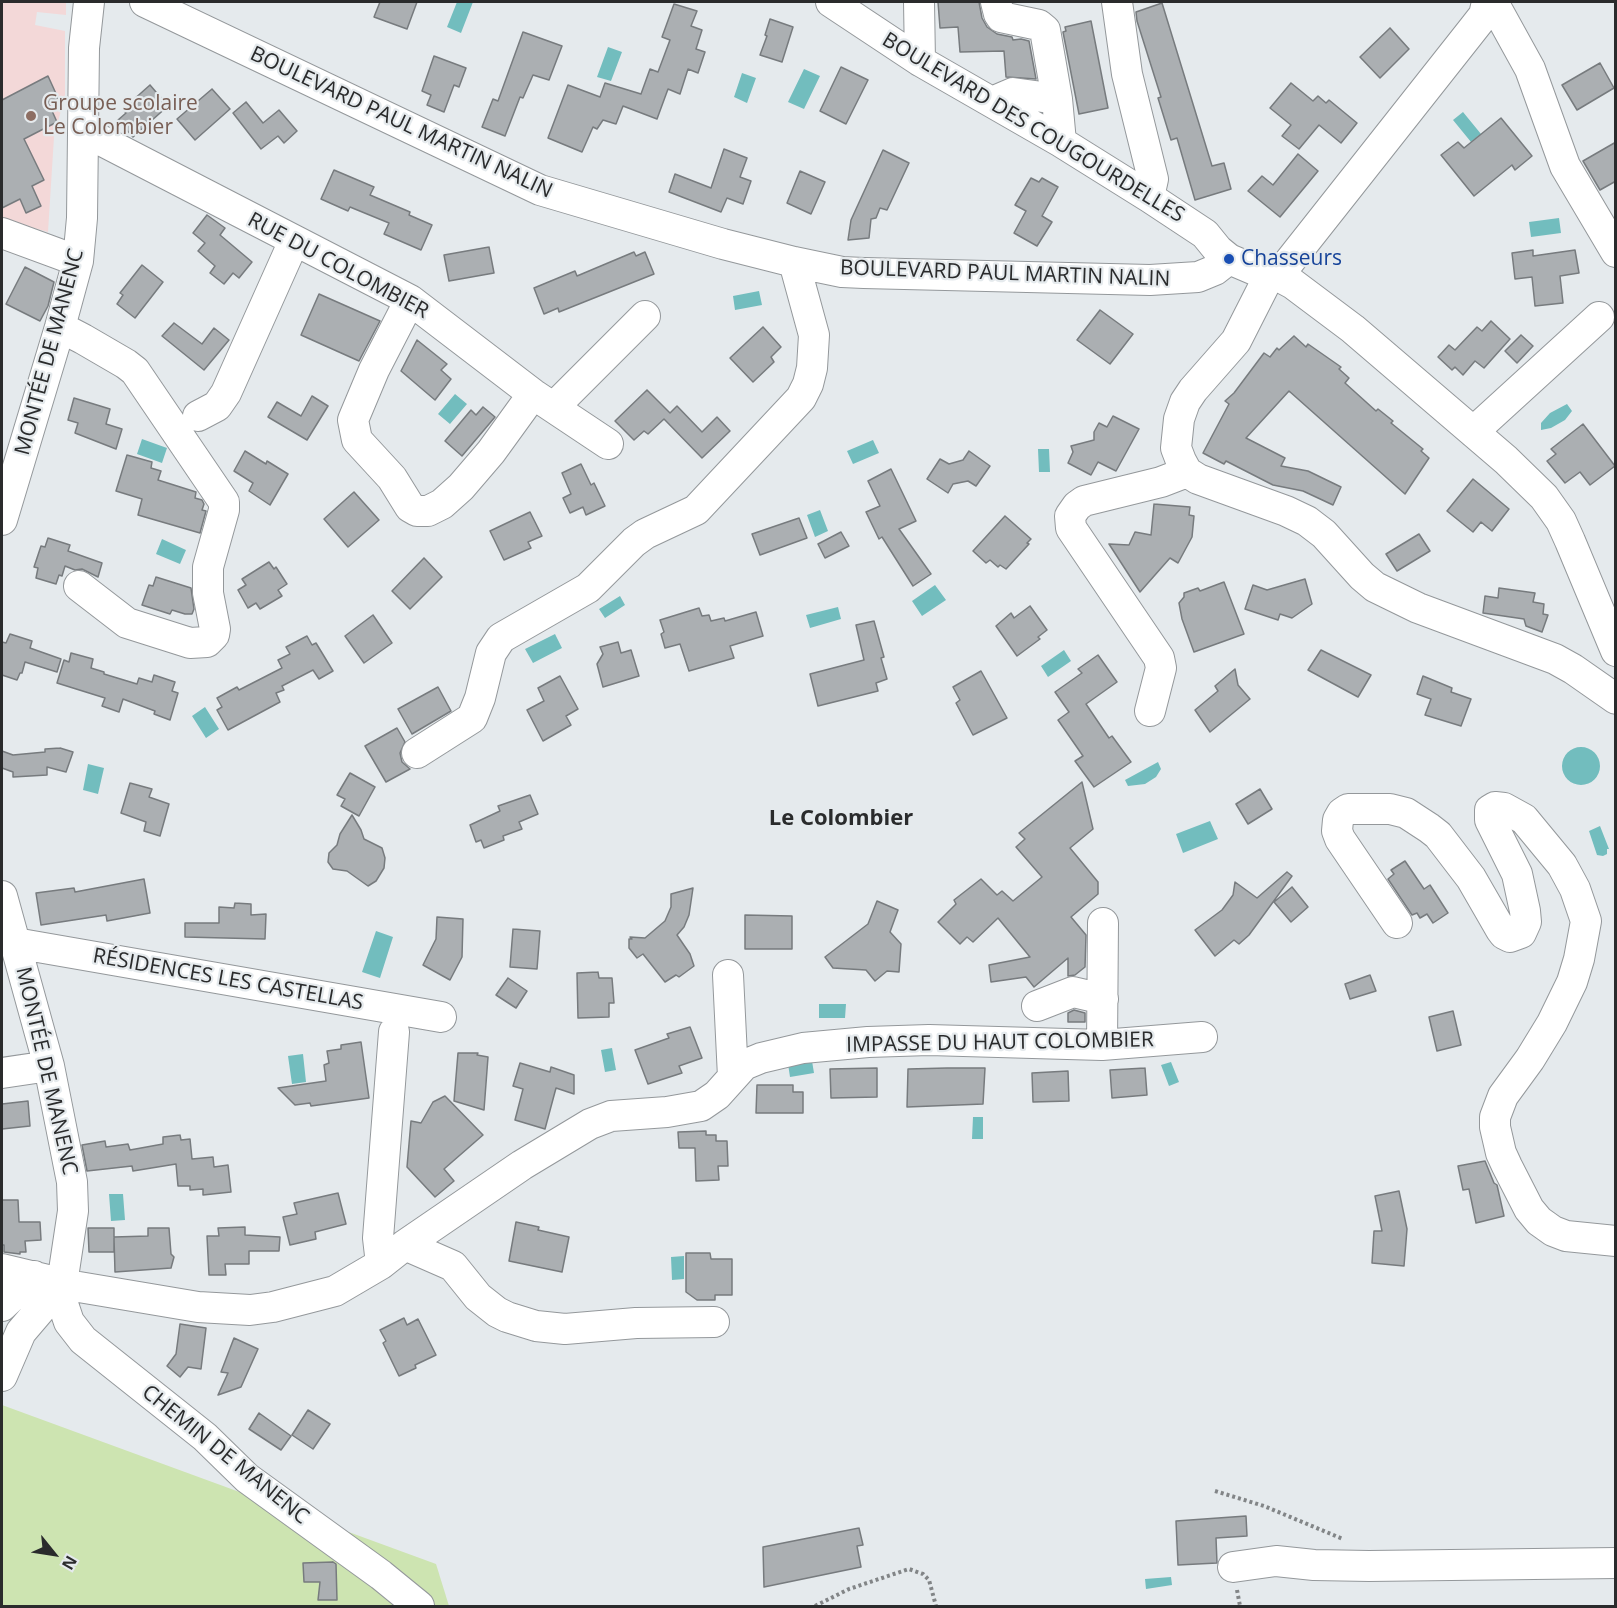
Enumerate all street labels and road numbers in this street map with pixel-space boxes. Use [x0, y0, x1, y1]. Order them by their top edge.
street label: BOULEVARD DES COUGOURDELLES [877, 28, 1189, 228]
street label: BOULEVARD PAUL MARTIN NALIN [246, 42, 556, 204]
street label: RUE DU COLOMBIER [243, 208, 433, 324]
street label: MONTÉE DE MANENC [10, 246, 90, 458]
street label: BOULEVARD PAUL MARTIN NALIN [839, 256, 1171, 292]
street label: RÉSIDENCES LES CASTELLAS [91, 944, 365, 1016]
street label: MONTÉE DE MANENC [10, 965, 82, 1177]
street label: IMPASSE DU HAUT COLOMBIER [846, 1028, 1154, 1058]
street label: CHEMIN DE MANENC [136, 1380, 314, 1530]

